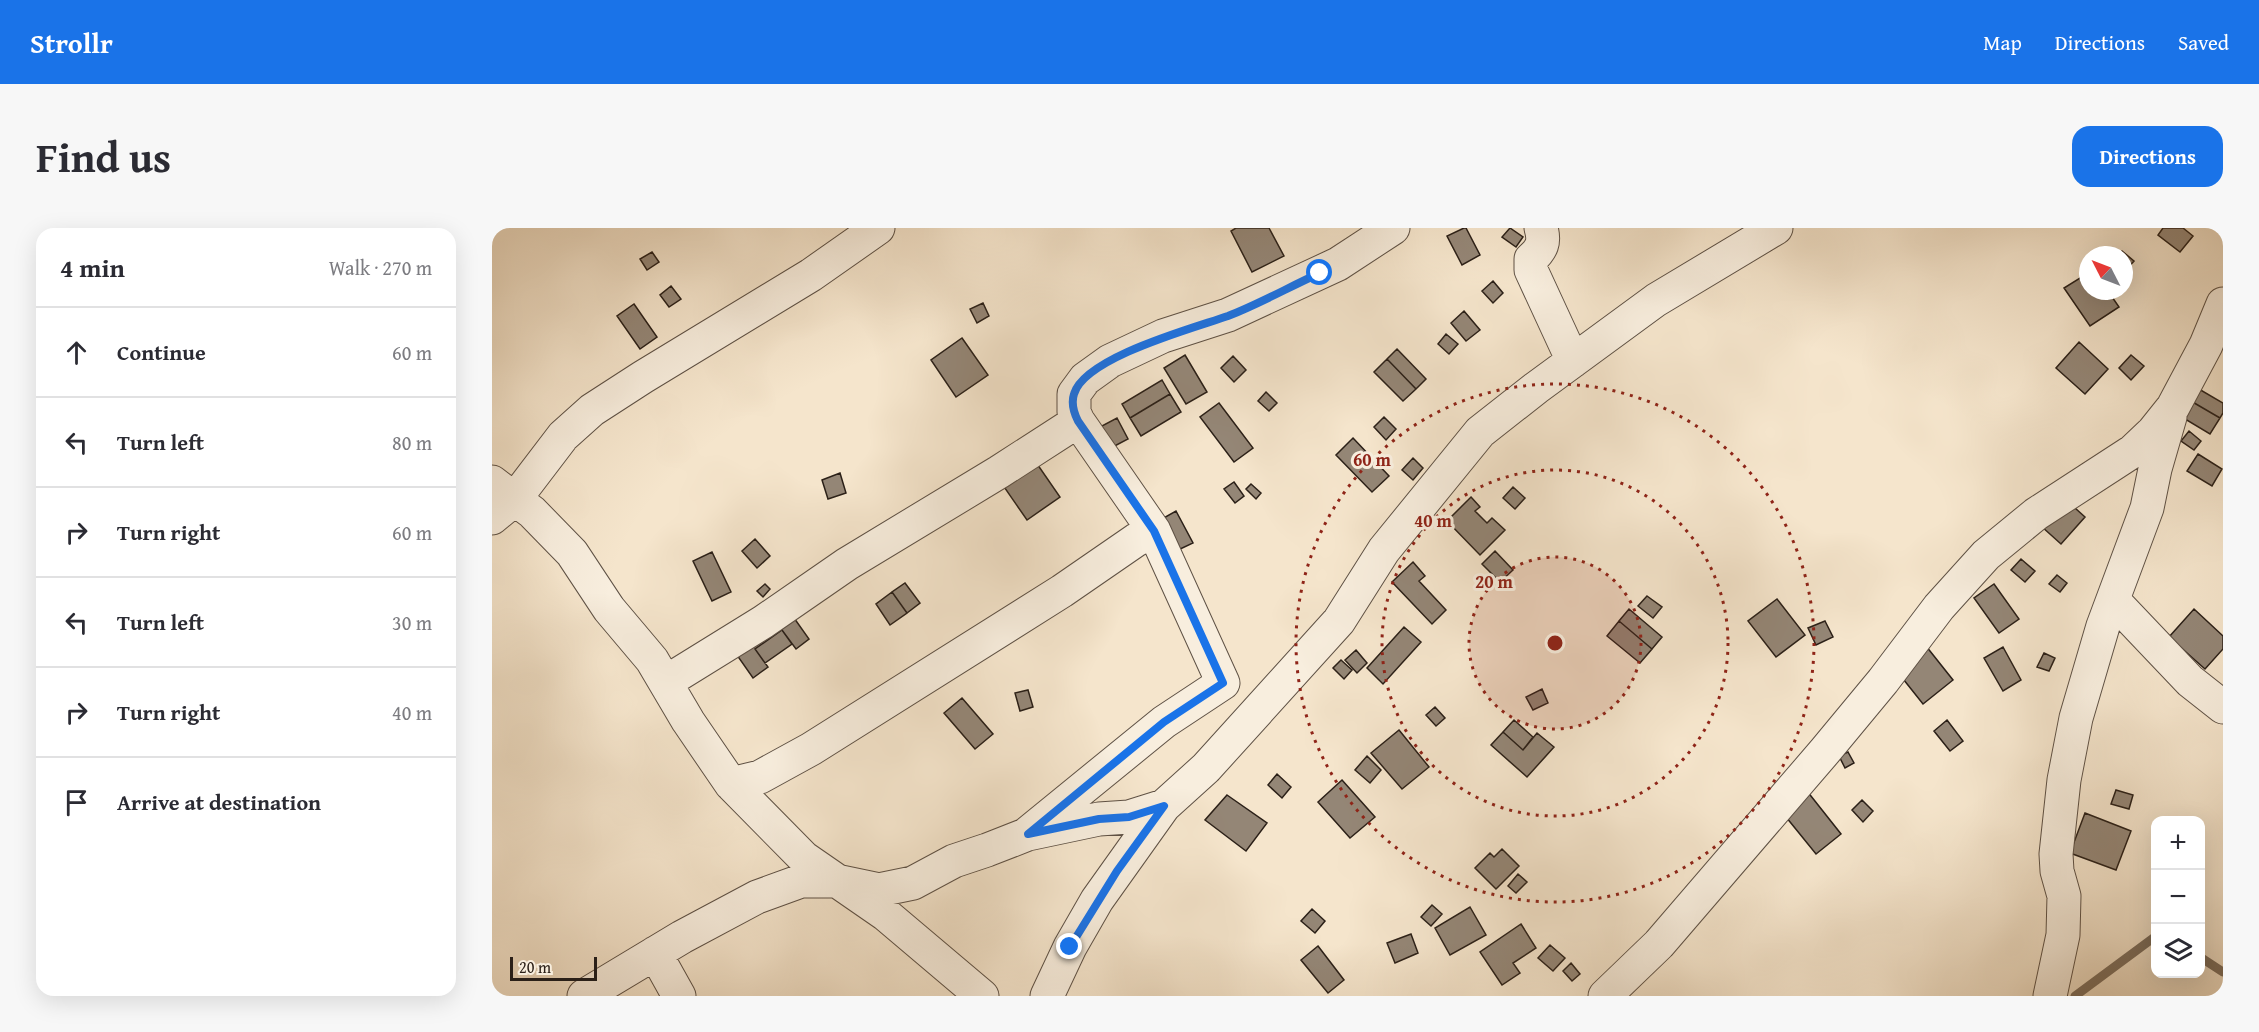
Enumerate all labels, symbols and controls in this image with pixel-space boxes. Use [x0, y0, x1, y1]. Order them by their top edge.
text: Strollr [30, 22, 113, 63]
text: Map [1983, 27, 2022, 58]
text: Directions [2055, 27, 2145, 58]
text: Saved [2178, 27, 2229, 58]
text: Find us [36, 126, 171, 187]
button: Directions [2072, 126, 2223, 187]
north arrow [2079, 246, 2133, 300]
text: 4 min [60, 248, 125, 287]
text: Walk · 270 m [329, 253, 432, 282]
route start [1306, 259, 1332, 285]
icon: ahead [60, 336, 93, 369]
text: Continue [117, 336, 206, 368]
text: 60 m [392, 338, 432, 367]
icon: left [60, 426, 93, 459]
text: Turn left [117, 426, 204, 458]
text: 80 m [392, 428, 432, 457]
text: 60 m [1353, 446, 1392, 473]
text: 40 m [1414, 507, 1453, 534]
icon: right [60, 516, 93, 549]
text: Turn right [117, 516, 220, 548]
text: 60 m [392, 518, 432, 547]
text: 20 m [1475, 568, 1514, 595]
icon: left [60, 606, 93, 639]
text: Turn left [117, 606, 204, 638]
text: 30 m [392, 608, 432, 637]
centre of rings [1545, 633, 1565, 653]
icon: right [60, 696, 93, 729]
text: Turn right [117, 696, 220, 728]
text: 40 m [392, 698, 432, 727]
icon: arrive [60, 786, 93, 819]
text: Arrive at destination [117, 786, 321, 818]
map controls [2151, 816, 2205, 978]
button: + [2151, 816, 2205, 870]
button: − [2151, 870, 2205, 924]
button: layers [2151, 924, 2205, 978]
route end [1056, 933, 1082, 959]
scale bar [510, 954, 597, 982]
text: 20 m [519, 955, 551, 979]

